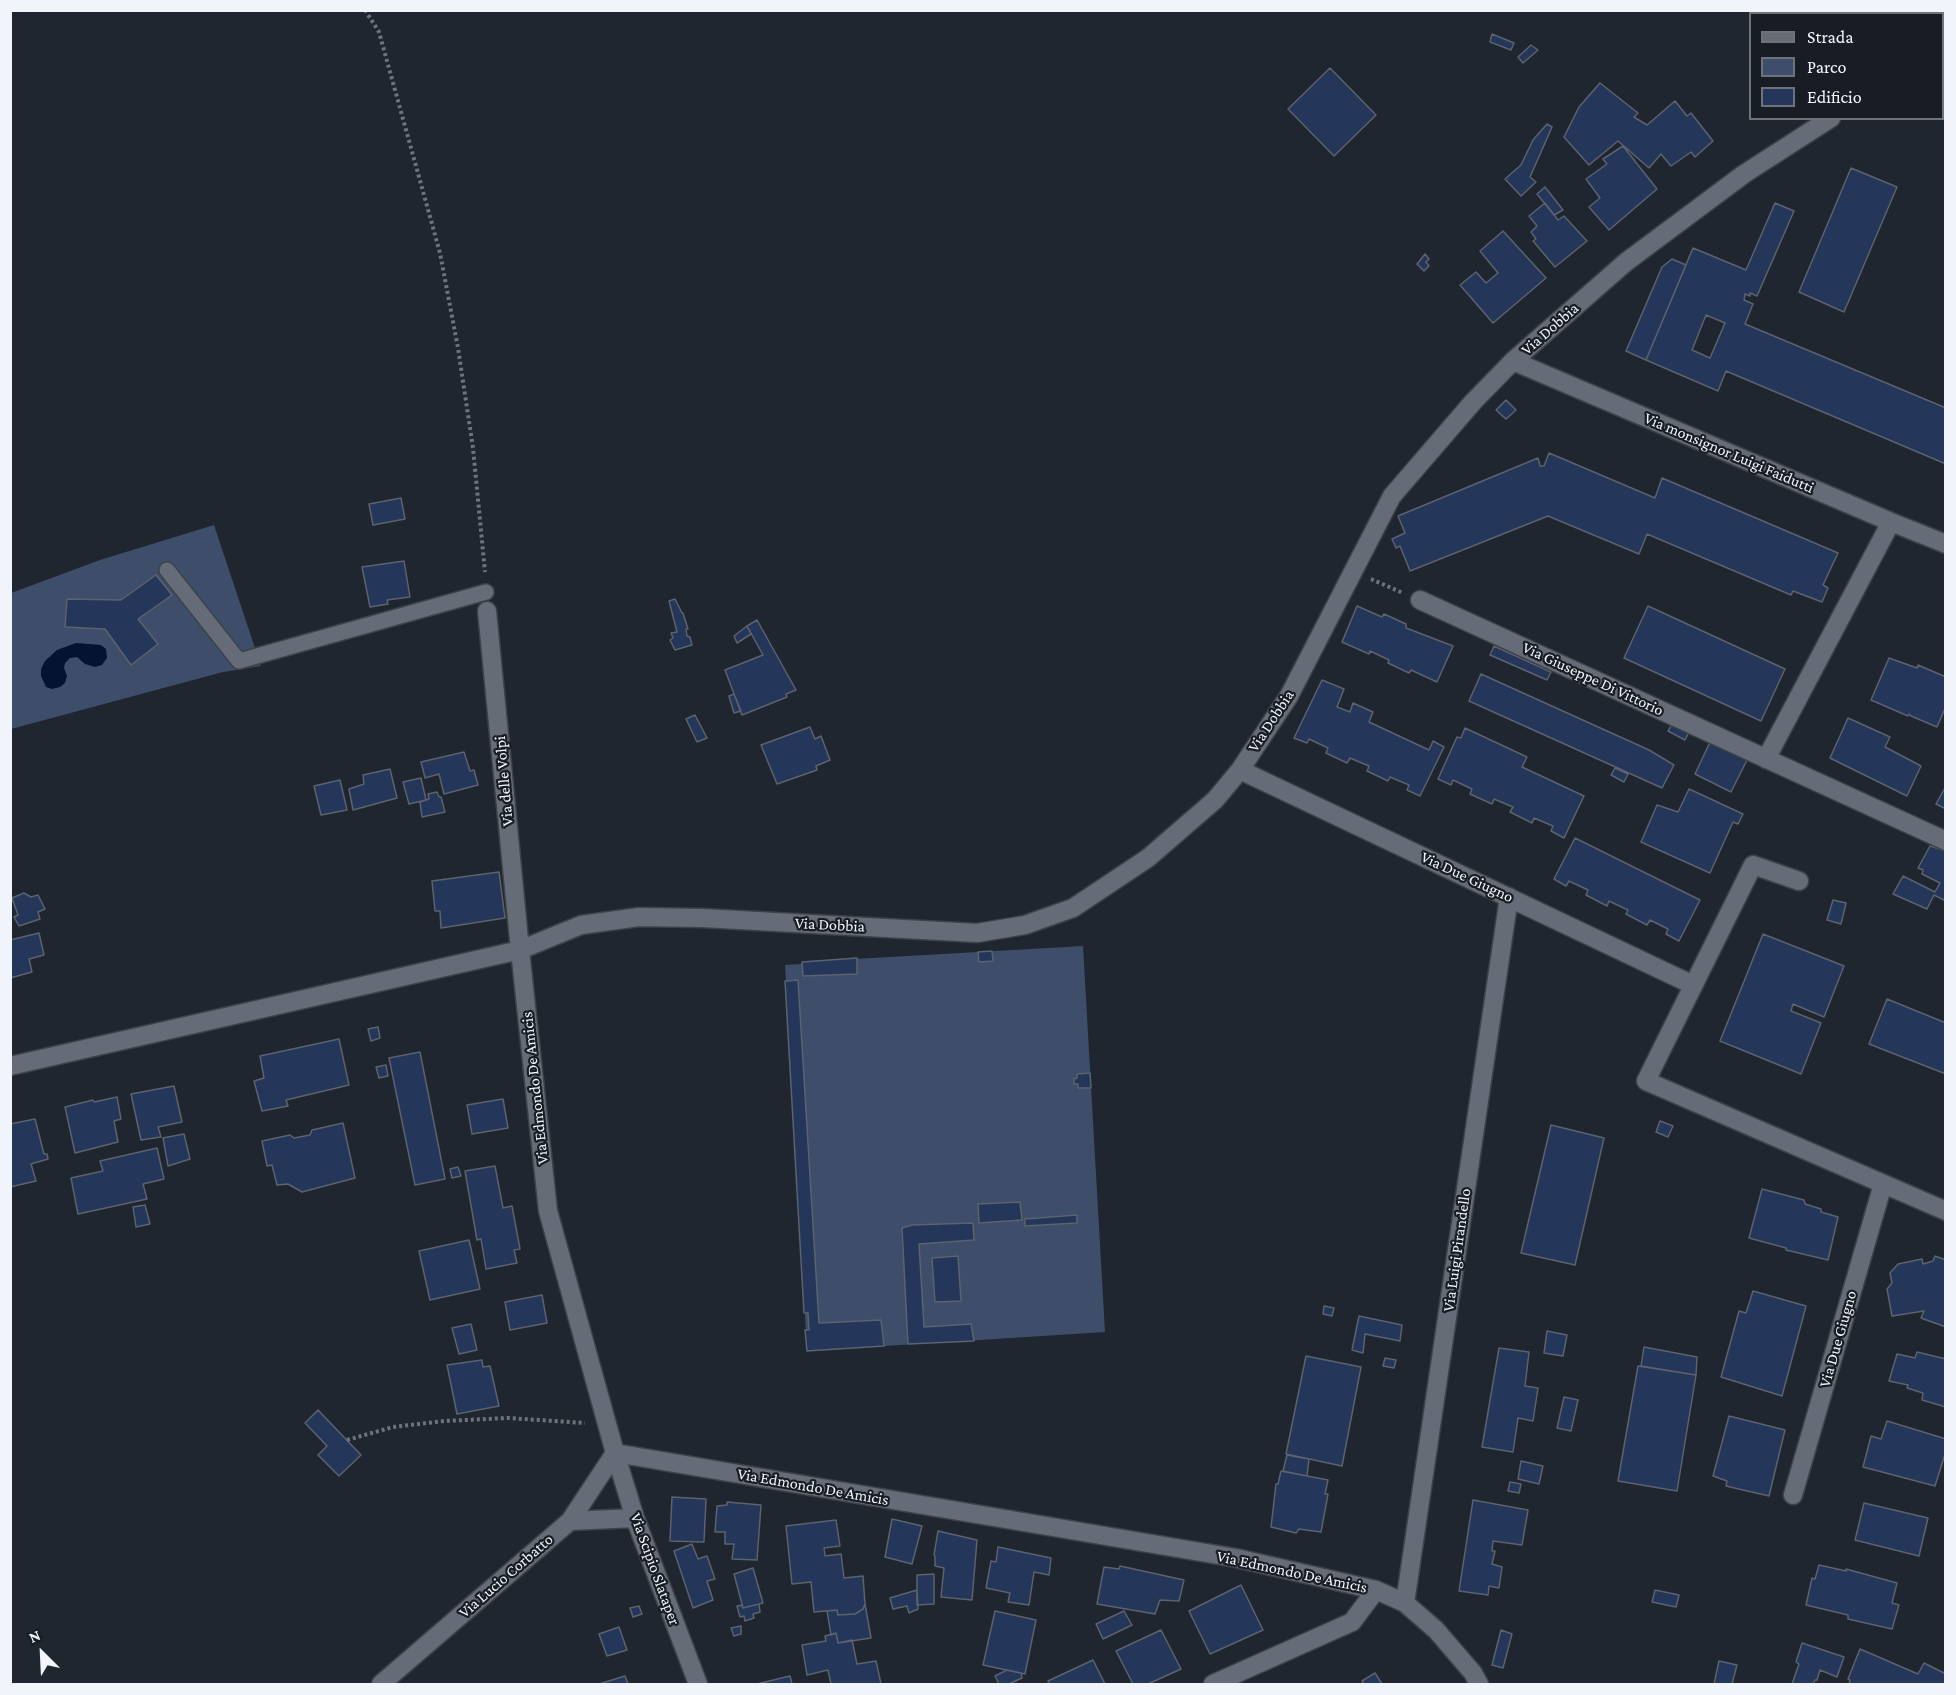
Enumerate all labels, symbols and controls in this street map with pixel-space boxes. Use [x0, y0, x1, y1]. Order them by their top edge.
legend [1749, 12, 1944, 120]
text: Strada [1807, 27, 1854, 47]
text: Parco [1807, 57, 1846, 77]
text: Edificio [1807, 87, 1862, 107]
street label: Via Dobbia [1517, 299, 1583, 359]
street label: Via monsignor Luigi Faidutti [1641, 408, 1817, 498]
street label: Via Giuseppe Di Vittorio [1519, 638, 1667, 720]
street label: Via Dobbia [1244, 686, 1298, 756]
street label: Via delle Volpi [490, 735, 518, 827]
street label: Via Due Giugno [1418, 847, 1516, 907]
street label: Via Dobbia [794, 914, 866, 936]
street label: Via Edmondo De Amicis [517, 1011, 553, 1165]
street label: Via Luigi Pirandello [1439, 1187, 1475, 1313]
street label: Via Due Giugno [1815, 1288, 1861, 1390]
street label: Via Edmondo De Amicis [736, 1464, 890, 1510]
street label: Via Scipio Slataper [626, 1510, 684, 1628]
street label: Via Lucio Corbatto [455, 1530, 557, 1622]
street label: Via Edmondo De Amicis [1215, 1547, 1369, 1597]
north arrow [12, 1623, 72, 1683]
text: N [26, 1626, 43, 1646]

